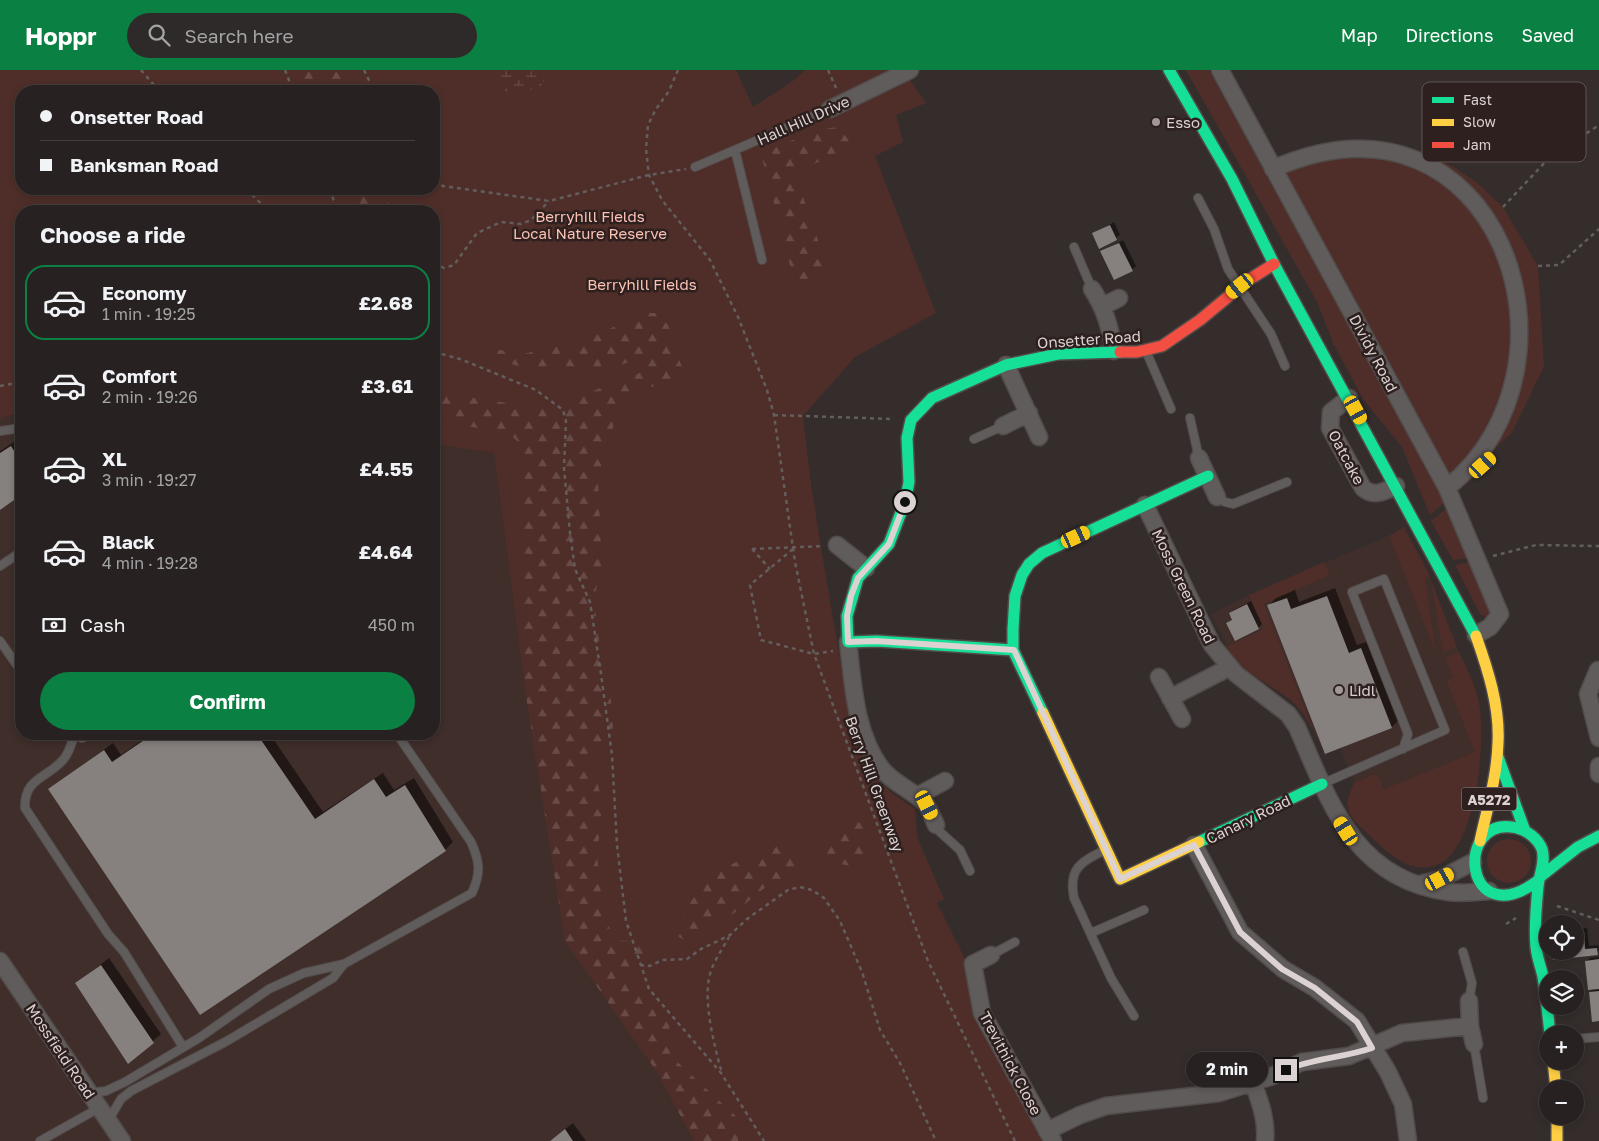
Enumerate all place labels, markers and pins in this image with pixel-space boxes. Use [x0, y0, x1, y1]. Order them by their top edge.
place label: Esso [1166, 113, 1200, 131]
marker: Esso [1150, 116, 1162, 128]
place label: Lidl [1349, 681, 1376, 699]
marker: Lidl [1333, 684, 1345, 696]

